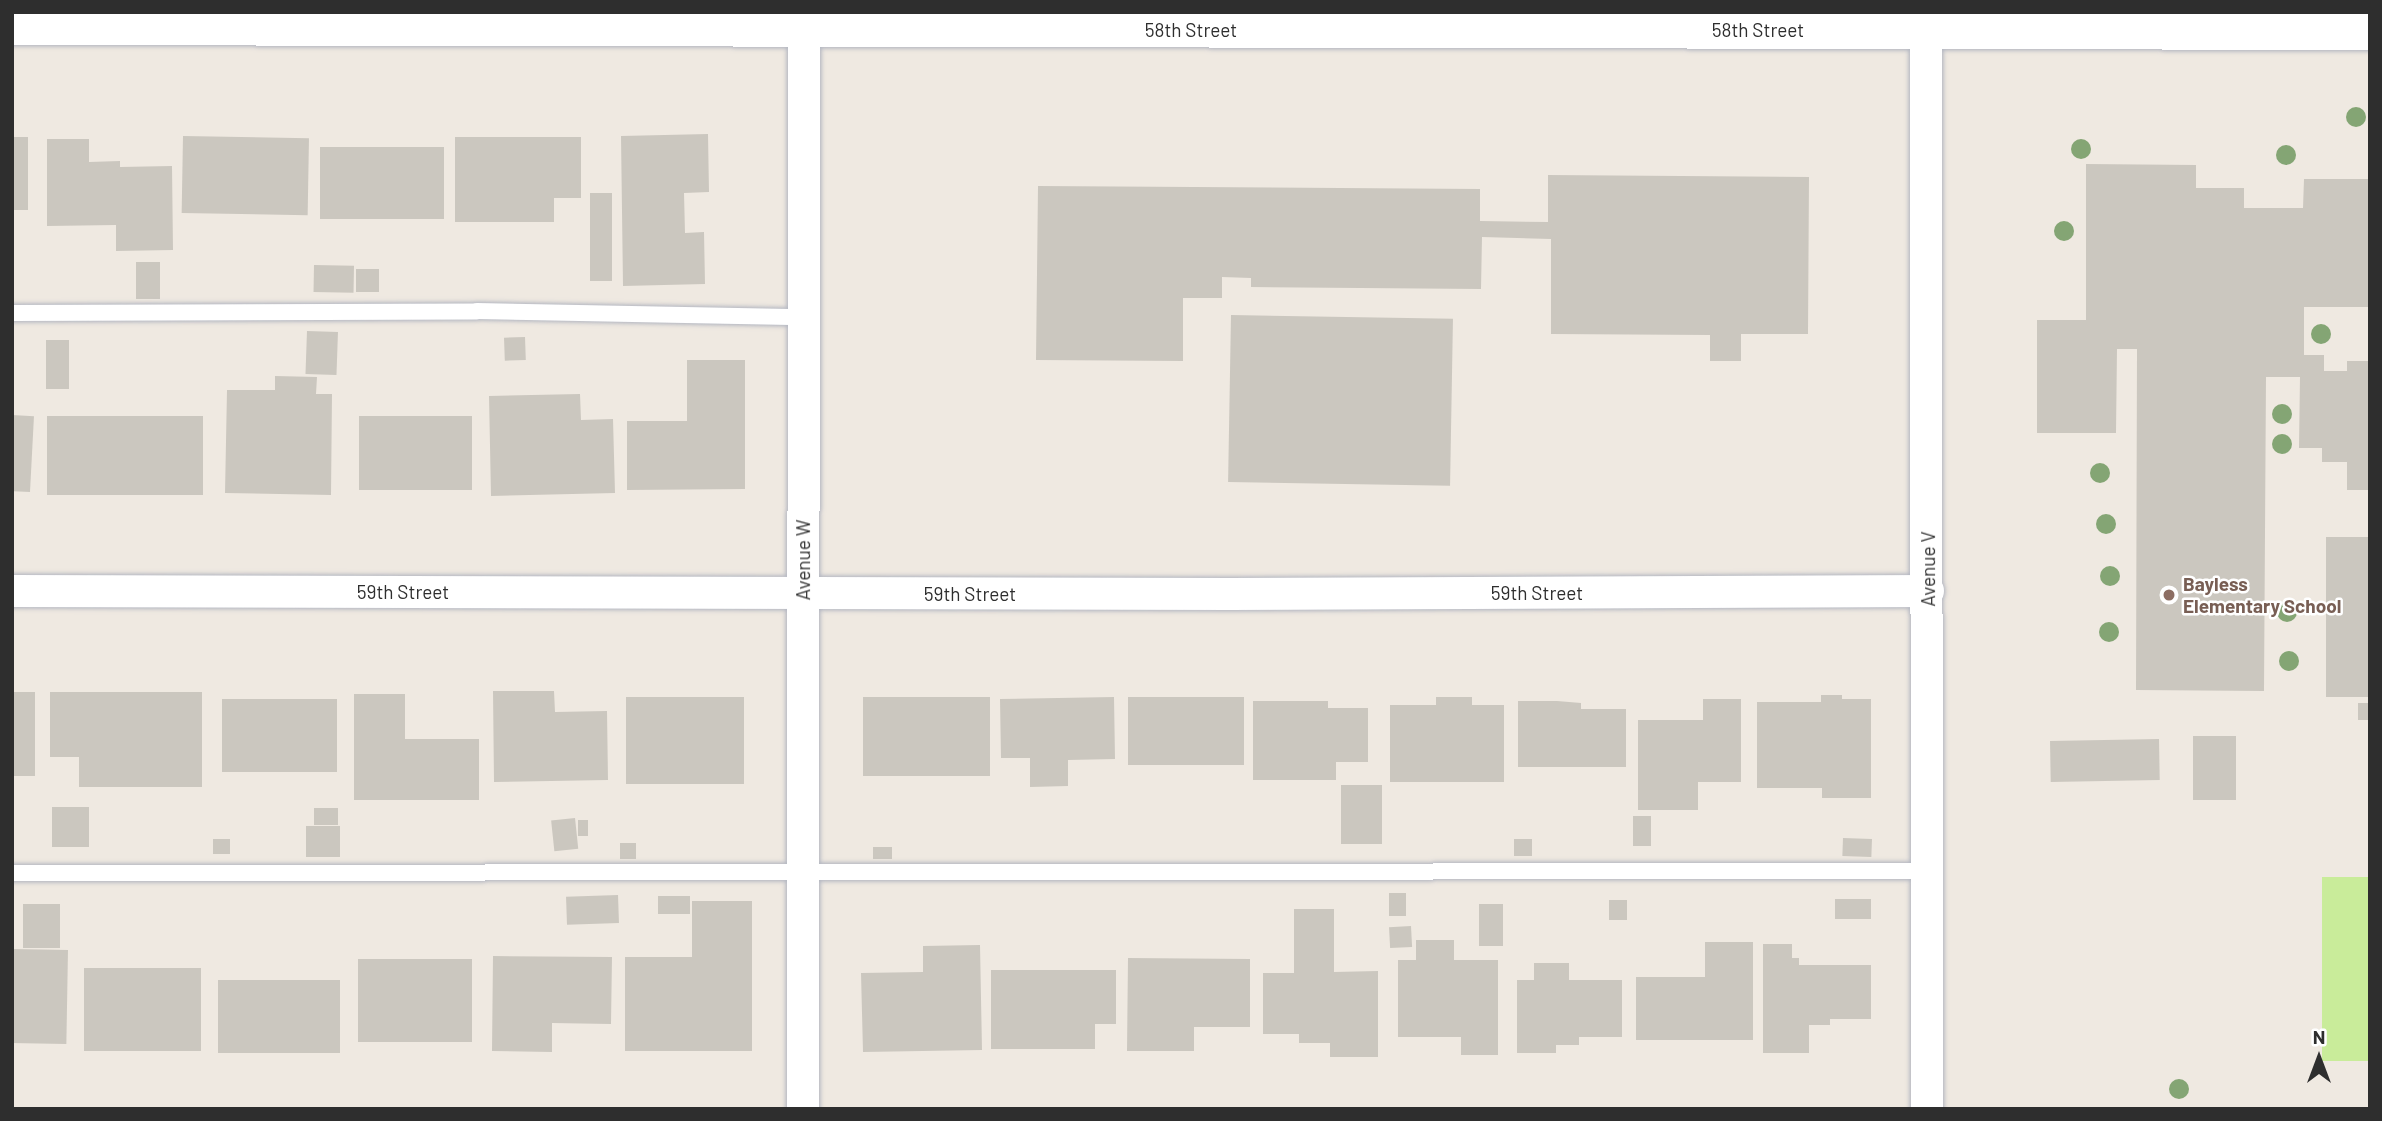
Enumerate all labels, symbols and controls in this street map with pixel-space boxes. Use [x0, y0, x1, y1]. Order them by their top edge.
street label: 58th Street [1145, 19, 1237, 41]
street label: 58th Street [1712, 19, 1804, 41]
street label: Avenue W [792, 520, 814, 600]
street label: Avenue V [1917, 531, 1939, 607]
place label: Bayless Elementary School [2183, 573, 2341, 617]
street label: 59th Street [357, 581, 449, 603]
street label: 59th Street [1491, 582, 1583, 604]
street label: 59th Street [924, 583, 1016, 605]
marker: Bayless Elementary School [2161, 587, 2177, 603]
north arrow [2284, 1023, 2354, 1093]
text: N [2313, 1025, 2325, 1048]

